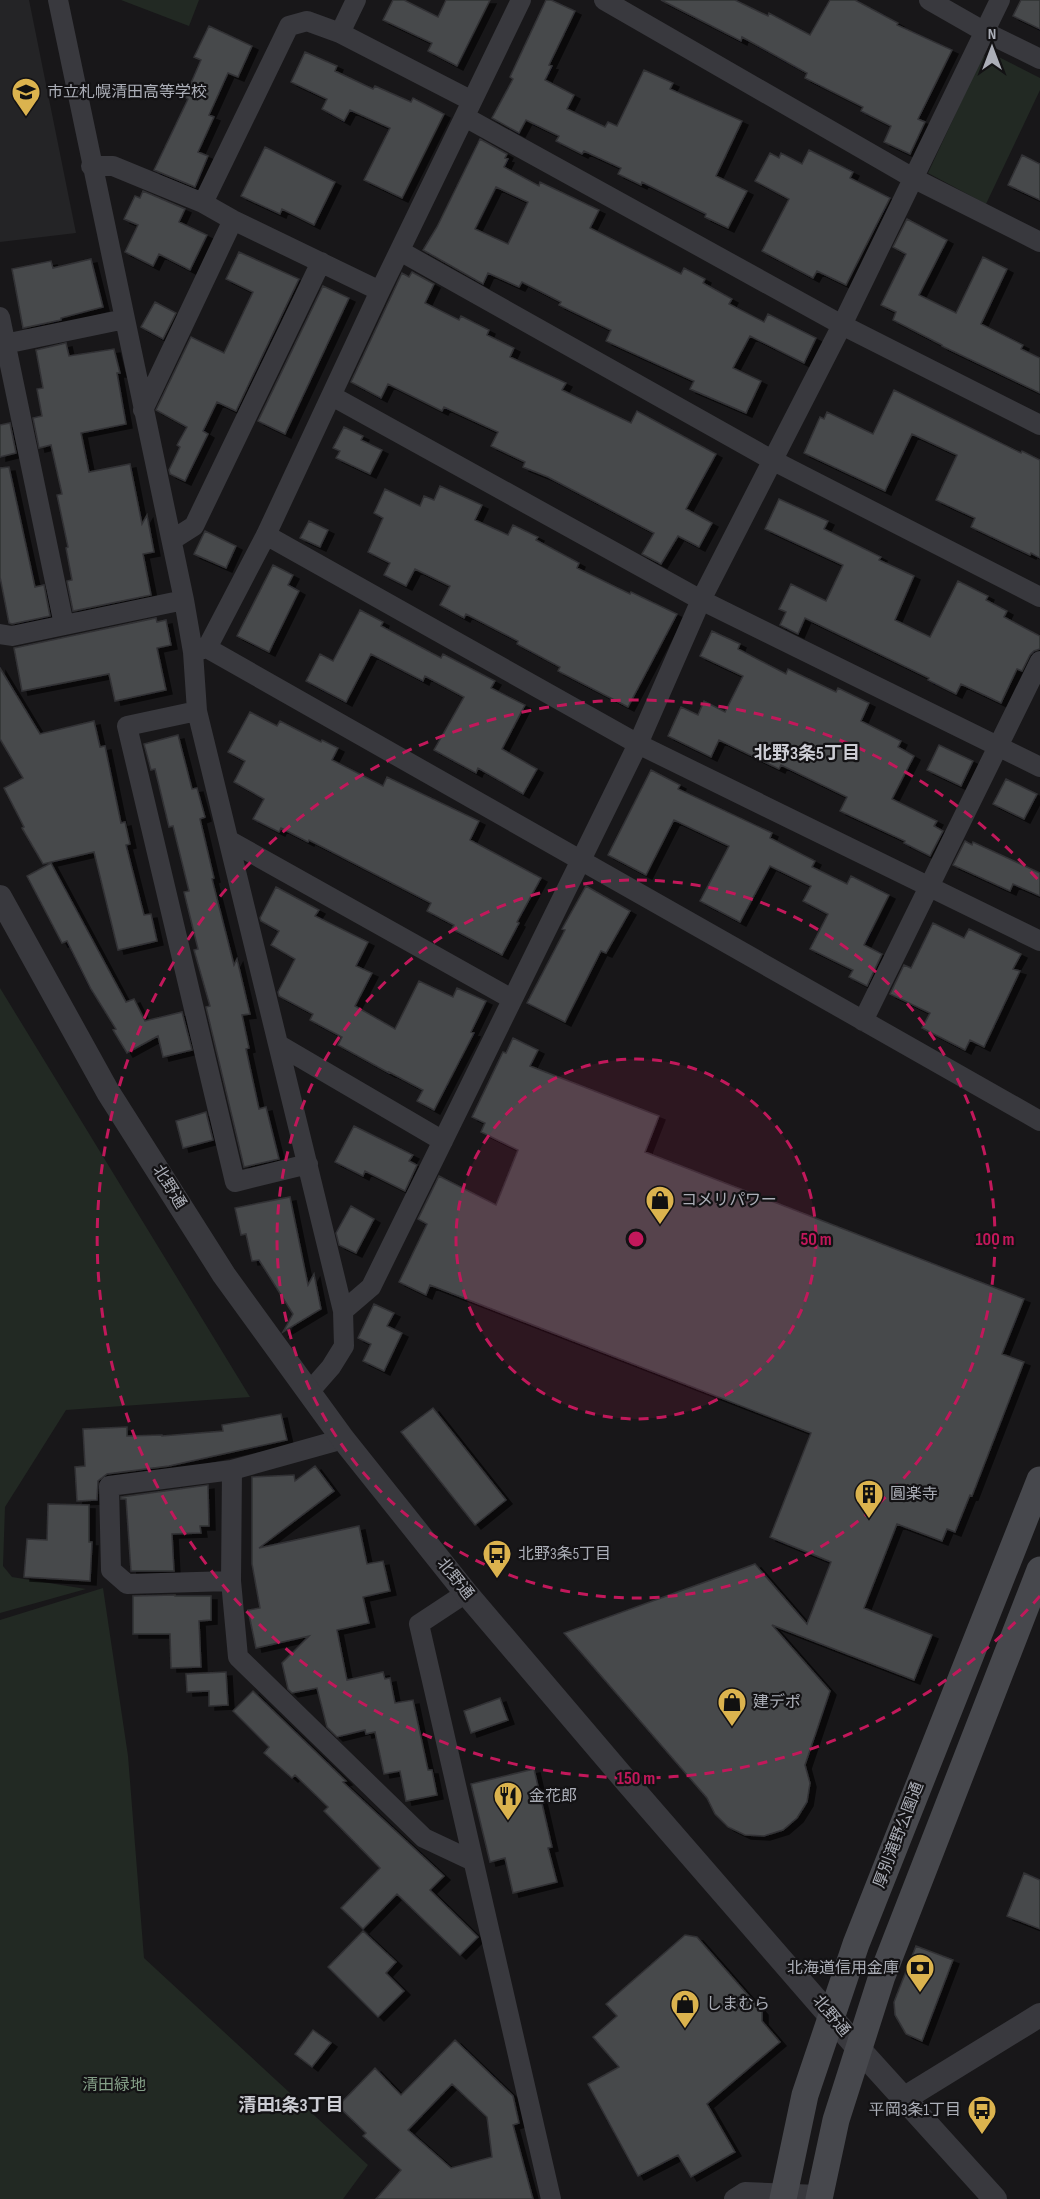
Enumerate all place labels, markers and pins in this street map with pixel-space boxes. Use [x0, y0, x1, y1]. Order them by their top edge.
school or university icon: 市立札幌清田高等学校 [10, 76, 42, 118]
place label: 市立札幌清田高等学校 [47, 83, 207, 102]
shop icon: コメリパワー [644, 1184, 676, 1226]
place label: コメリパワー [681, 1191, 777, 1210]
centre of rings [626, 1229, 646, 1249]
building icon: 圓楽寺 [853, 1478, 885, 1520]
place label: 圓楽寺 [890, 1485, 938, 1504]
bus stop icon: 北野3条5丁目 [481, 1538, 513, 1580]
place label: 北野3条5丁目 [518, 1545, 611, 1564]
shop icon: 建デポ [716, 1686, 748, 1728]
place label: 建デポ [753, 1693, 801, 1712]
restaurant icon: 金花郎 [492, 1780, 524, 1822]
place label: 金花郎 [529, 1787, 577, 1806]
bank icon: 北海道信用金庫 [904, 1952, 936, 1994]
place label: 北海道信用金庫 [787, 1959, 899, 1978]
shop icon: しまむら [669, 1988, 701, 2030]
place label: しまむら [706, 1995, 770, 2014]
bus stop icon: 平岡3条1丁目 [966, 2094, 998, 2136]
place label: 平岡3条1丁目 [869, 2101, 961, 2120]

